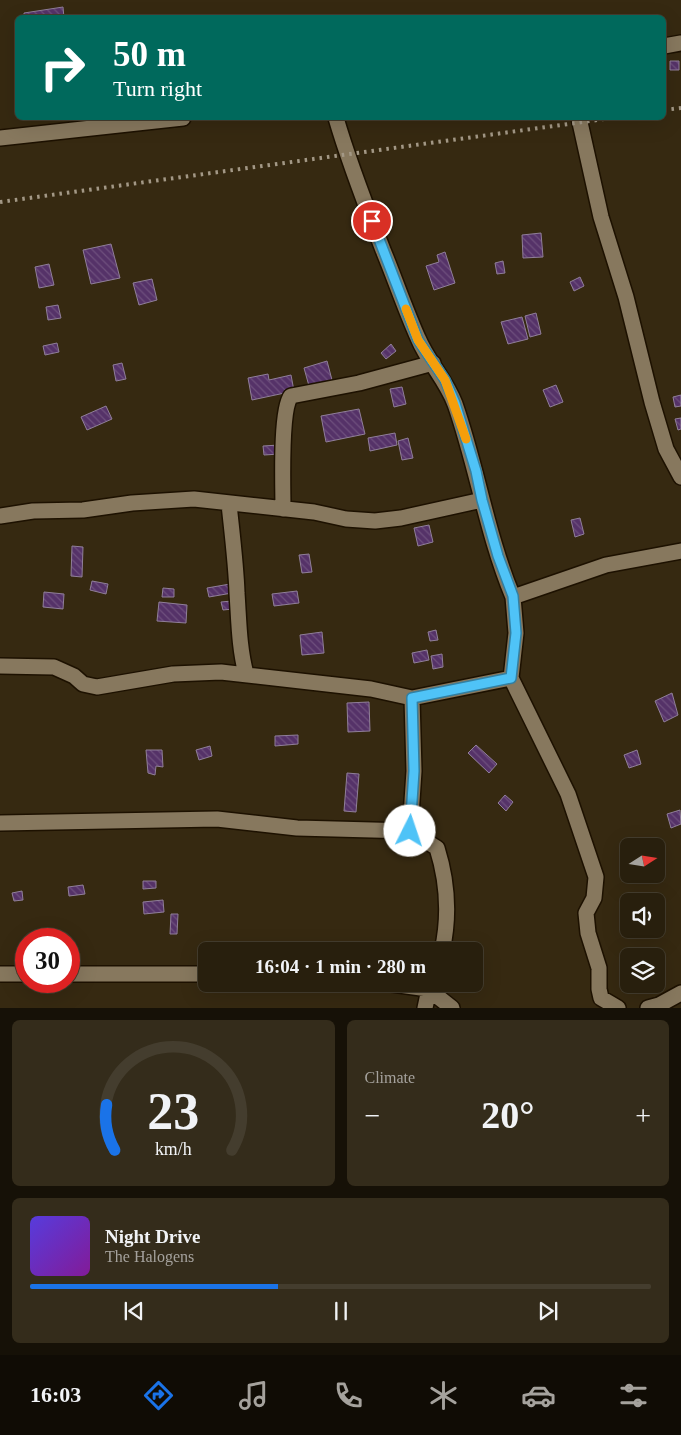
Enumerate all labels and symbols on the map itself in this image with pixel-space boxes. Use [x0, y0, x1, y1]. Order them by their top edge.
pin [351, 200, 393, 242]
position arrow [383, 804, 435, 856]
north arrow [620, 838, 665, 882]
speed limit sign: 30 [15, 928, 80, 993]

